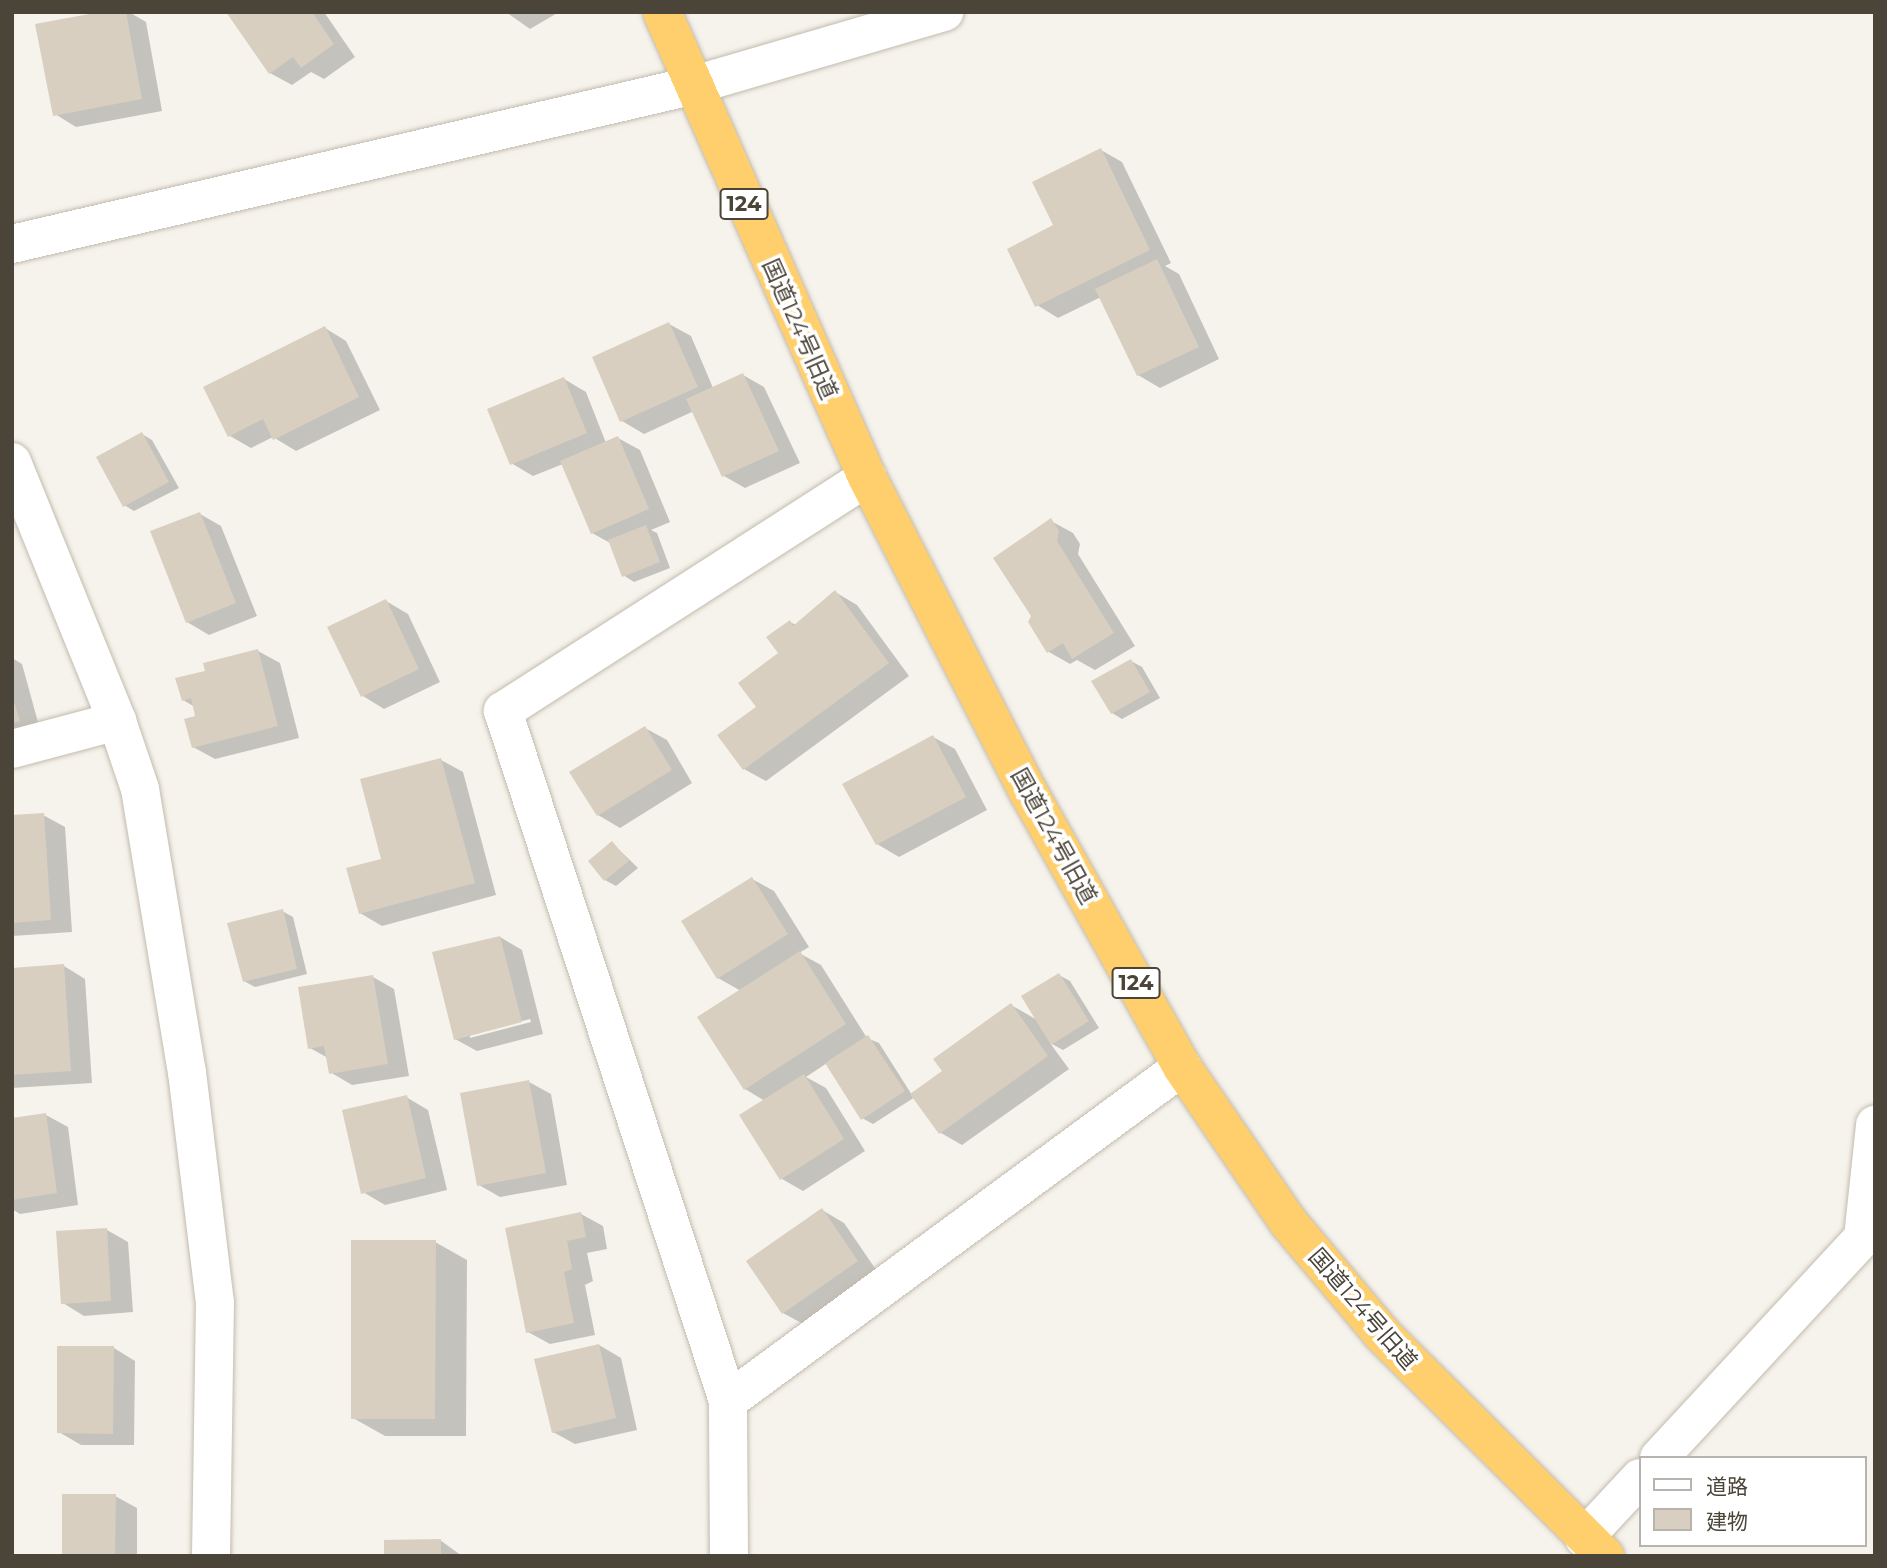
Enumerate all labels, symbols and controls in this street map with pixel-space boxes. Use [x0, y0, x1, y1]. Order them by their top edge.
road number: 124 [720, 186, 768, 222]
street label: 国道124号旧道 [757, 254, 843, 404]
street label: 国道124号旧道 [1005, 763, 1103, 909]
road number: 124 [1112, 965, 1160, 1000]
street label: 国道124号旧道 [1303, 1243, 1423, 1375]
legend [1638, 1456, 1866, 1547]
text: 道路 [1706, 1474, 1748, 1499]
text: 建物 [1706, 1509, 1748, 1534]

